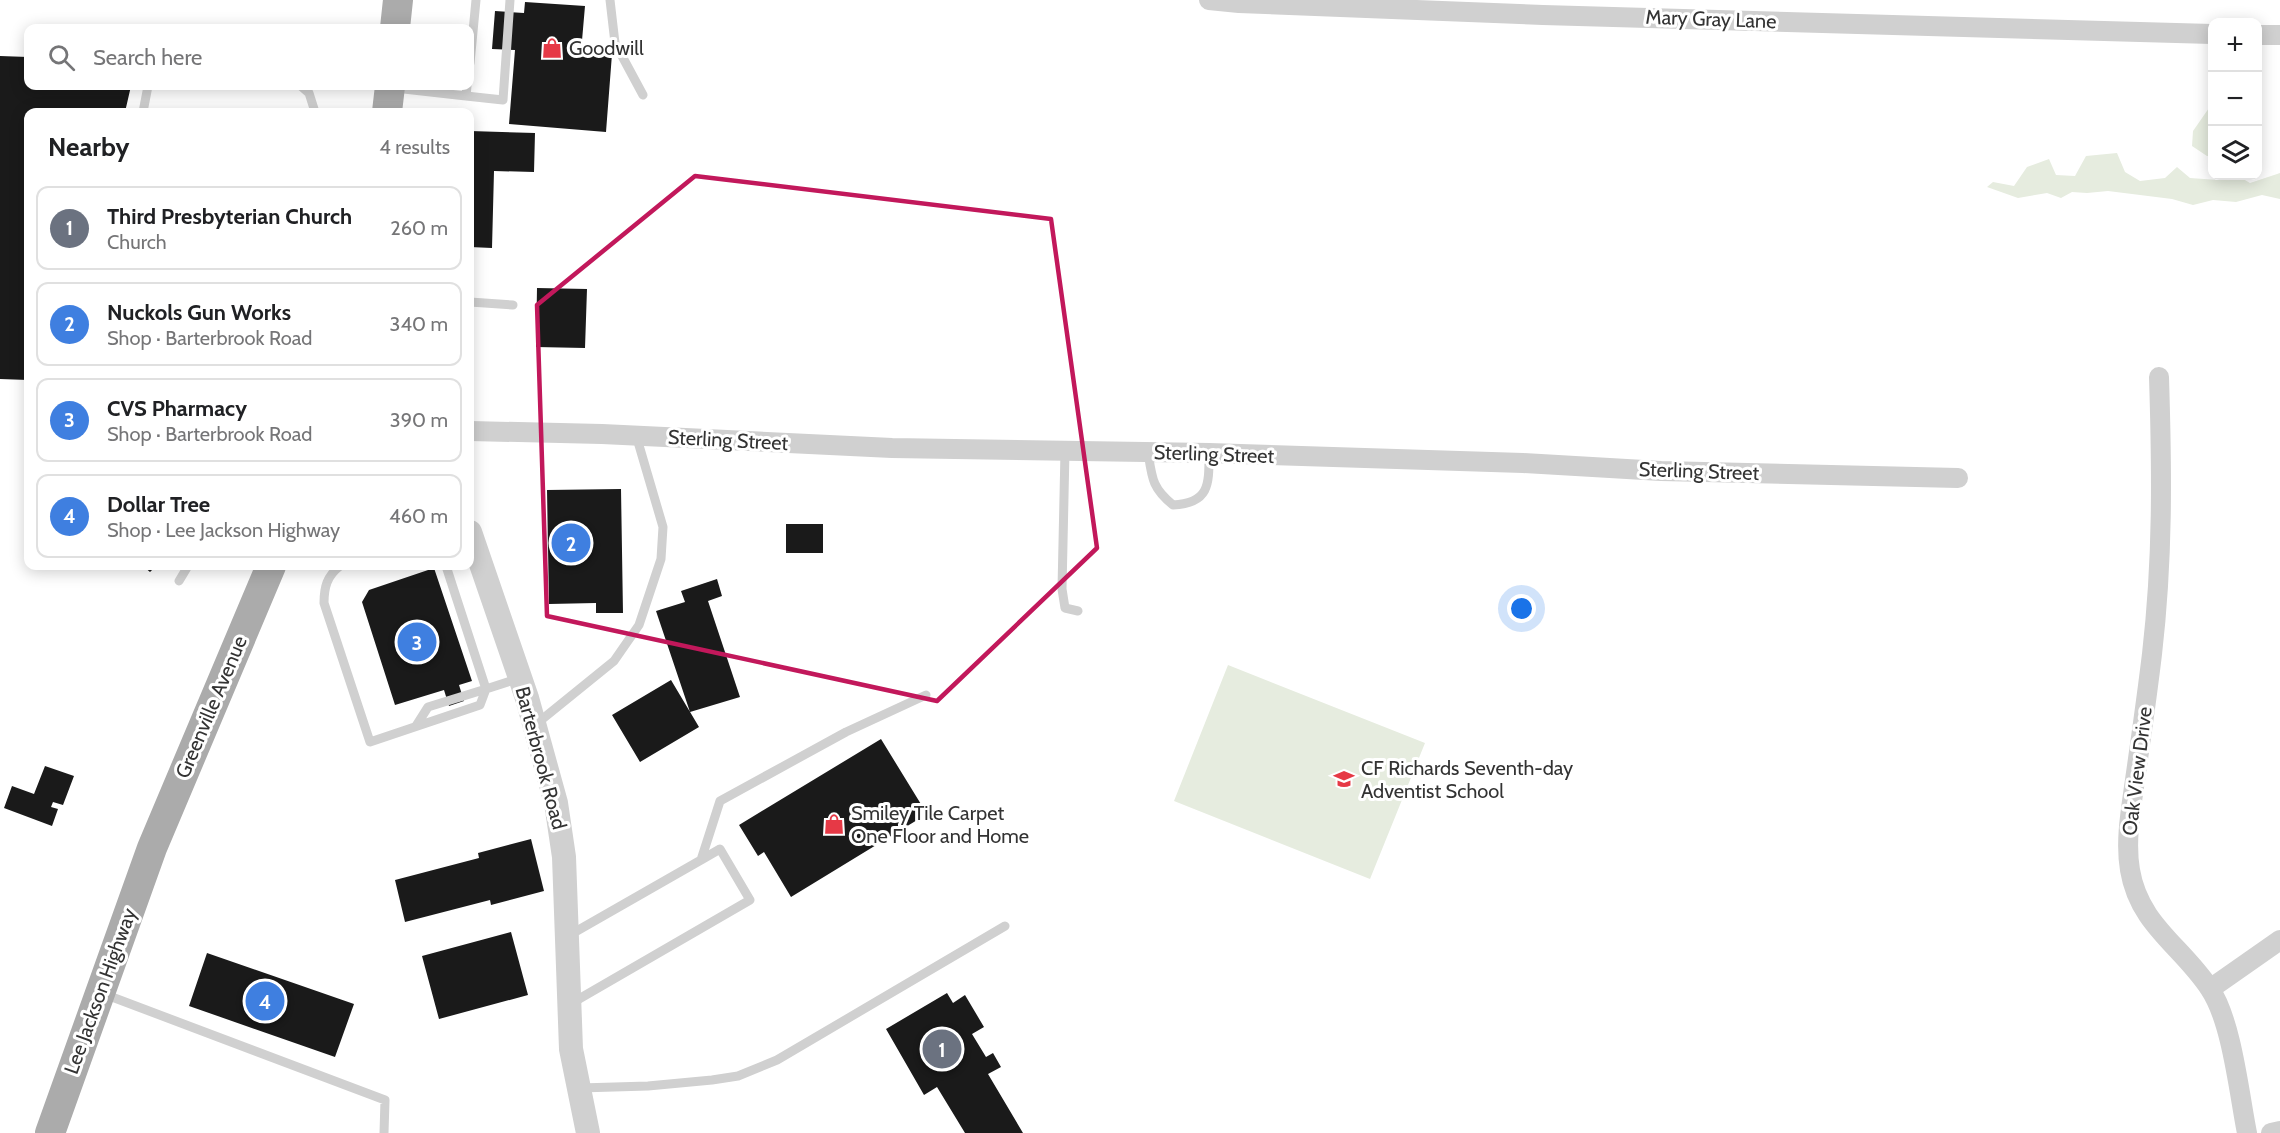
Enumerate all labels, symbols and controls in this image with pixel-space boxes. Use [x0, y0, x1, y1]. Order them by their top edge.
street label: Mary Gray Lane [1645, 5, 1777, 33]
map controls [2208, 18, 2262, 180]
button: + [2208, 18, 2262, 72]
search box [24, 24, 474, 90]
shop icon: Goodwill [540, 36, 564, 60]
place label: Goodwill [569, 36, 644, 60]
icon: search [45, 41, 78, 74]
text: Search here [93, 44, 202, 71]
button: − [2208, 72, 2262, 126]
button: layers [2208, 126, 2262, 180]
text: Nearby [48, 131, 129, 163]
text: 4 results [379, 135, 450, 159]
text: Third Presbyterian Church [107, 203, 352, 230]
text: 1 [66, 216, 73, 240]
text: 260 m [390, 216, 448, 240]
text: Church [107, 230, 167, 254]
text: Nuckols Gun Works [107, 299, 291, 326]
text: 2 [64, 312, 75, 336]
text: 340 m [390, 312, 448, 336]
text: Shop · Barterbrook Road [107, 326, 312, 350]
text: CVS Pharmacy [107, 395, 247, 422]
text: 3 [64, 408, 75, 432]
text: 390 m [390, 408, 448, 432]
text: Shop · Barterbrook Road [107, 422, 312, 446]
street label: Sterling Street [667, 425, 789, 455]
street label: Sterling Street [1153, 440, 1275, 468]
street label: Sterling Street [1638, 457, 1760, 485]
text: Dollar Tree [107, 491, 210, 518]
text: 4 [63, 504, 76, 528]
text: 460 m [389, 504, 448, 528]
text: Shop · Lee Jackson Highway [107, 518, 340, 542]
pin: 2 [552, 520, 590, 566]
your location [1507, 594, 1536, 623]
pin: 3 [398, 620, 436, 664]
street label: Greenville Avenue [170, 632, 252, 782]
street label: Barterbrook Road [510, 684, 572, 832]
street label: Oak View Drive [2117, 705, 2157, 837]
place label: CF Richards Seventh-day Adventist School [1361, 756, 1573, 803]
school or university icon: CF Richards Seventh-day Adventist School [1332, 767, 1356, 791]
place label: Smiley Tile Carpet One Floor and Home [851, 801, 1029, 848]
shop icon: Smiley Tile Carpet One Floor and Home [822, 812, 846, 836]
street label: Lee Jackson Highway [59, 905, 141, 1077]
pin: 4 [246, 978, 284, 1024]
pin: 1 [922, 1026, 962, 1072]

